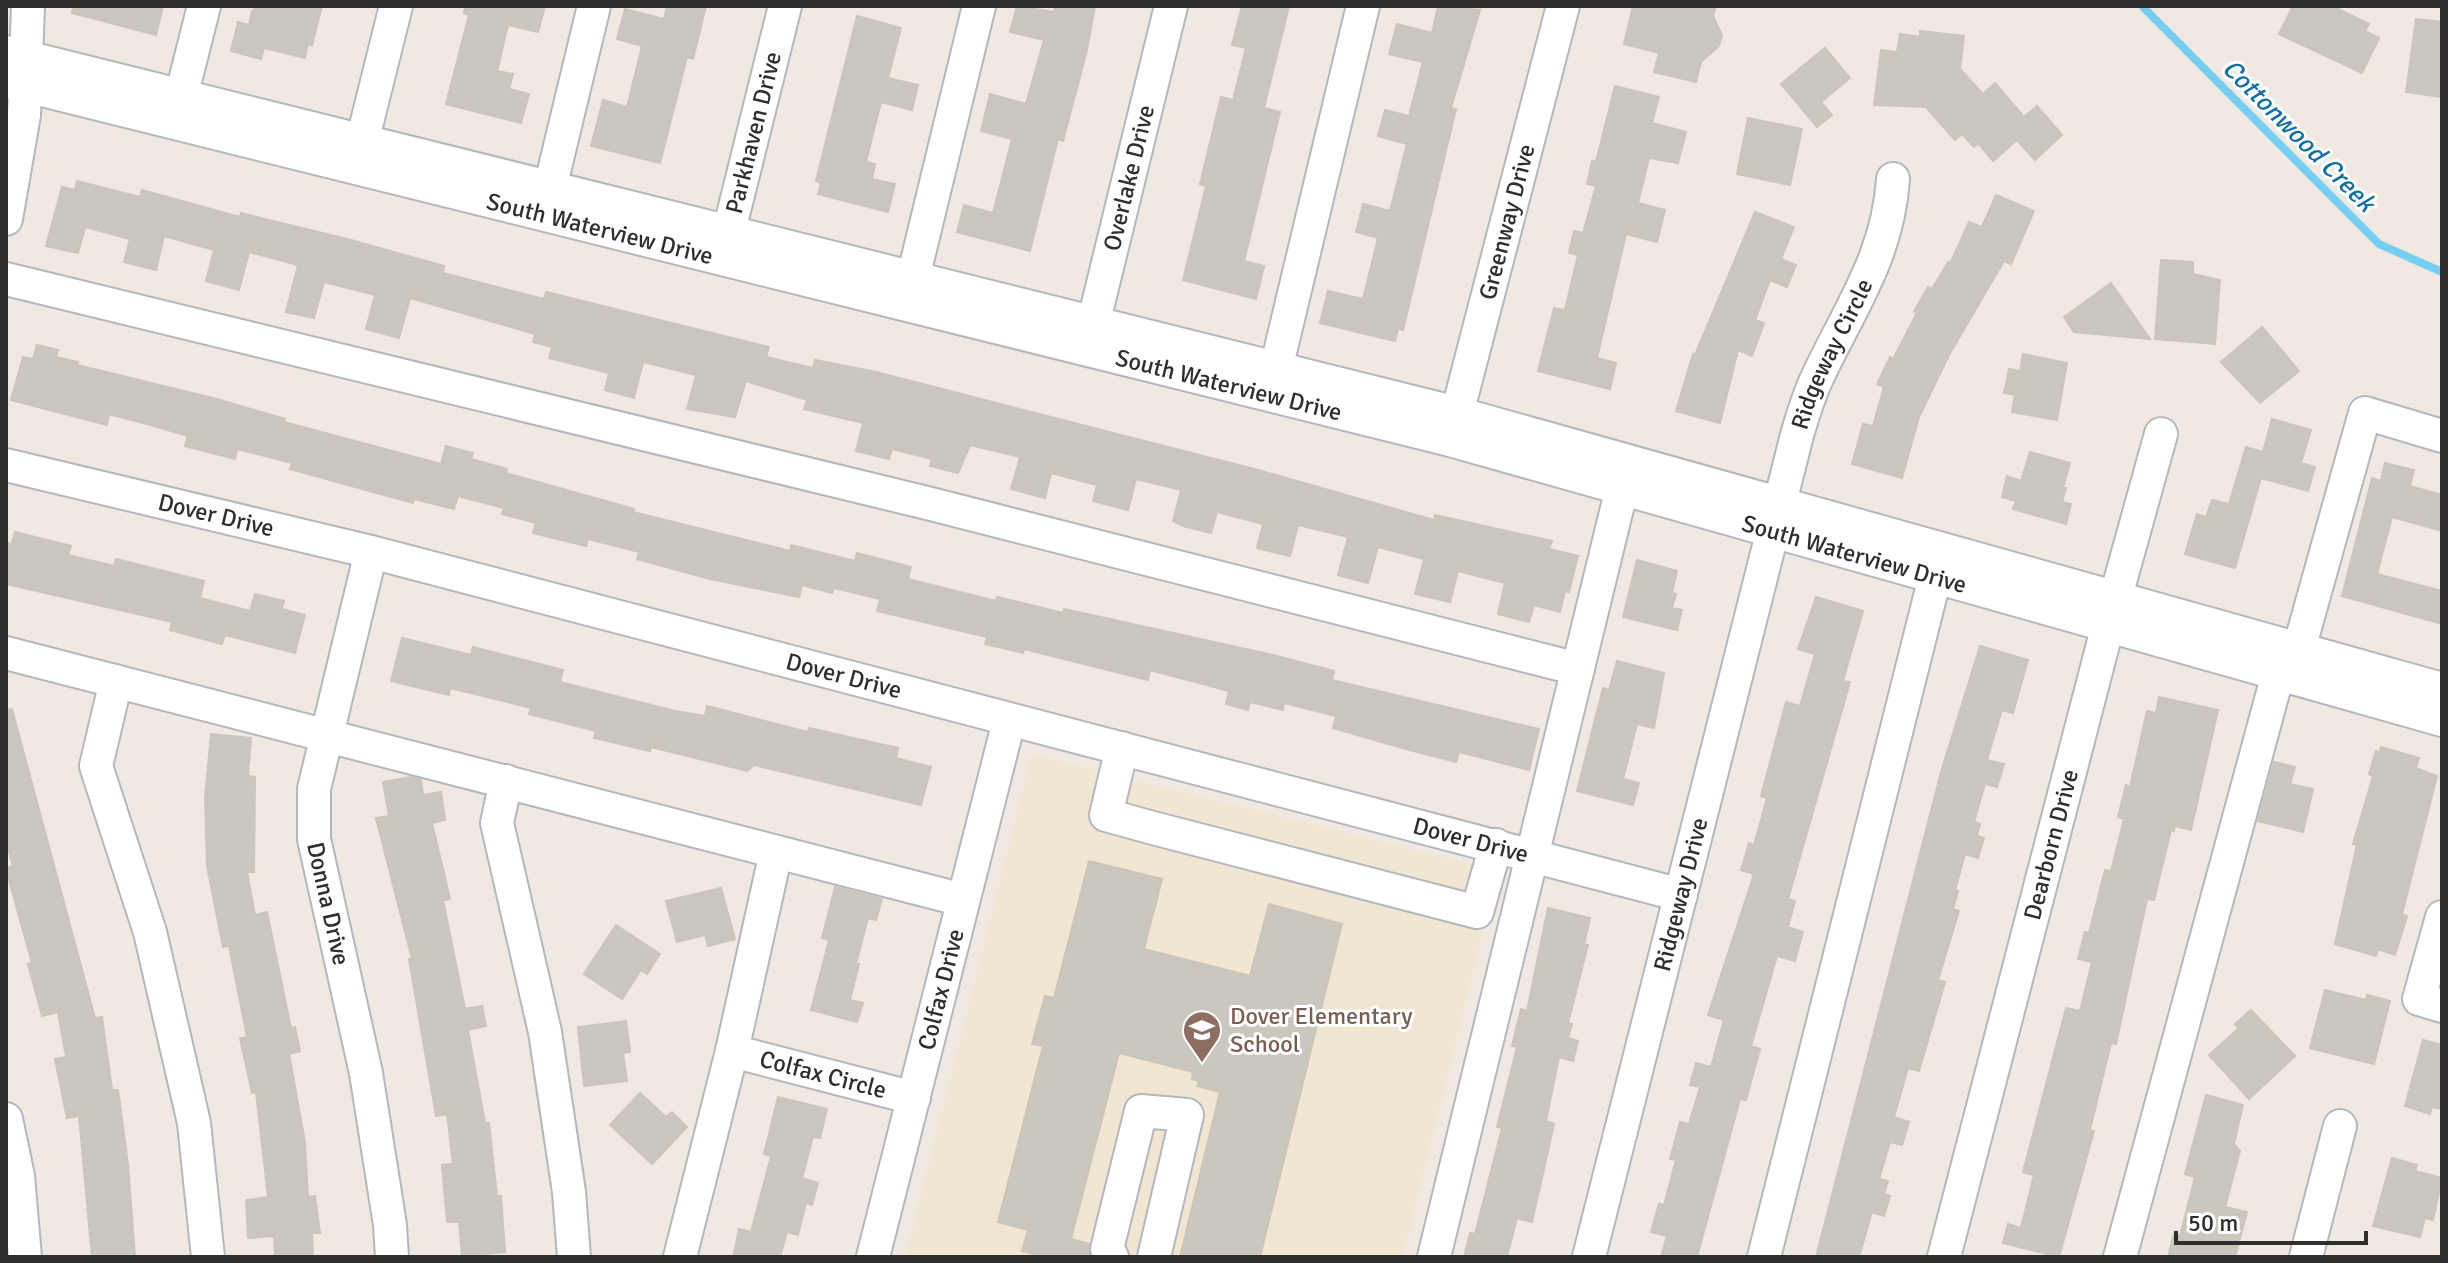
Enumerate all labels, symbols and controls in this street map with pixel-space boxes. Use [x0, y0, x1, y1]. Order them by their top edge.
street label: Parkhaven Drive [719, 49, 788, 217]
water label: Cottonwood Creek [2215, 53, 2383, 220]
street label: Overlake Drive [1097, 102, 1161, 254]
street label: Greenway Drive [1472, 141, 1541, 303]
street label: South Waterview Drive [484, 186, 716, 271]
street label: Ridgeway Circle [1784, 274, 1879, 433]
street label: South Waterview Drive [1113, 342, 1345, 428]
street label: Dover Drive [155, 487, 277, 543]
street label: South Waterview Drive [1738, 508, 1970, 600]
street label: Dover Drive [783, 646, 905, 705]
street label: Dearborn Drive [2017, 766, 2085, 923]
street label: Dover Drive [1410, 810, 1532, 869]
street label: Ridgeway Drive [1647, 815, 1715, 974]
street label: Donna Drive [300, 839, 357, 968]
street label: Colfax Drive [911, 926, 971, 1053]
place label: Dover Elementary School [1230, 1001, 1412, 1059]
school or university icon: Dover Elementary School [1181, 1009, 1223, 1064]
street label: Colfax Circle [756, 1044, 890, 1105]
scale bar [2176, 1195, 2366, 1245]
text: 50 m [2188, 1208, 2238, 1238]

